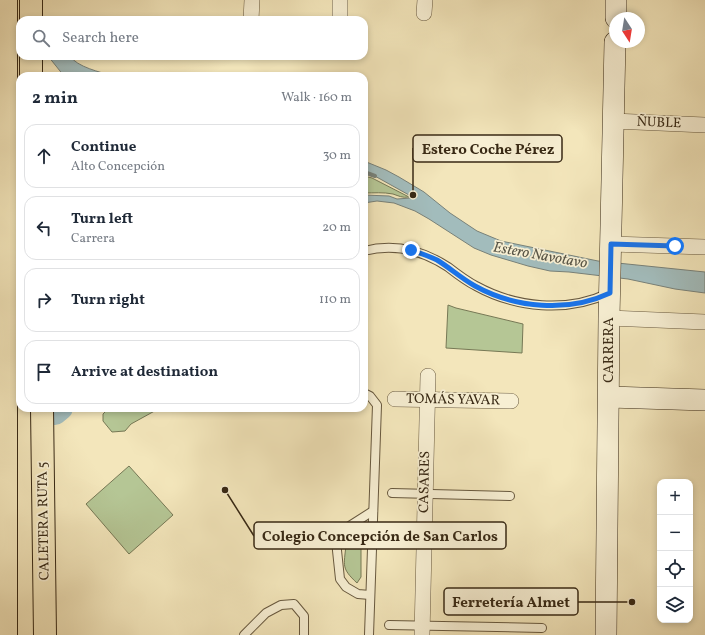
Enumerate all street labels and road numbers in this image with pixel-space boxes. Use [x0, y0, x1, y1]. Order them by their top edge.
street label: ÑUBLE [636, 113, 682, 133]
street label: CARRERA [600, 317, 619, 383]
street label: TOMÁS YAVAR [406, 390, 501, 410]
street label: CASARES [415, 451, 435, 513]
street label: CALETERA RUTA 5 [33, 461, 55, 581]

